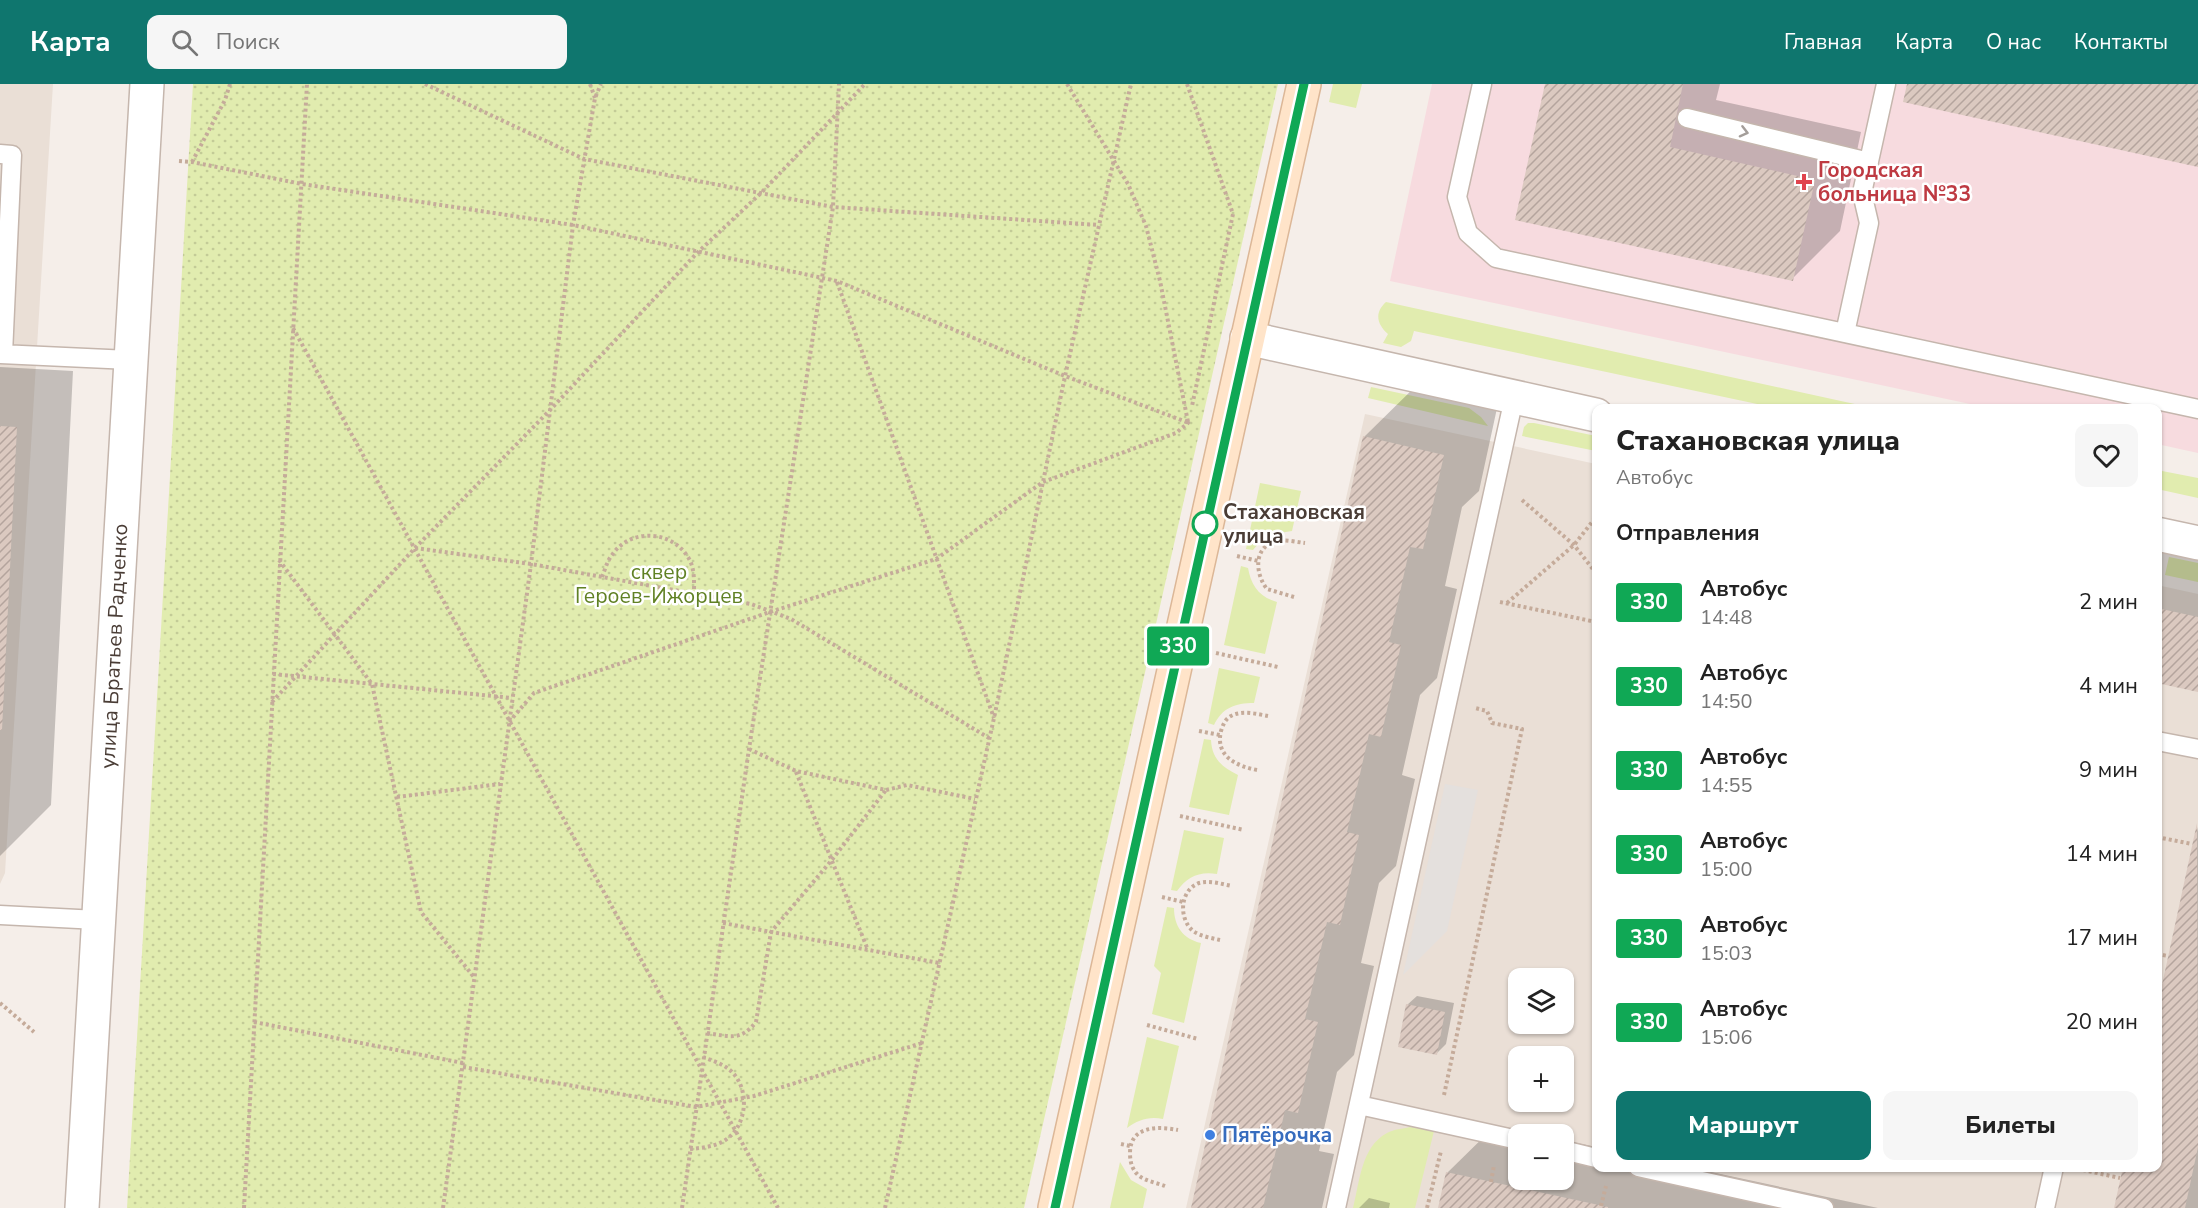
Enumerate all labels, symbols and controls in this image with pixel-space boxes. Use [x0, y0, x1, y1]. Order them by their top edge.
search box [147, 15, 567, 69]
text: Карта [30, 23, 111, 61]
icon: search [168, 26, 201, 59]
text: Поиск [216, 27, 280, 57]
text: Главная [1784, 28, 1862, 56]
text: Карта [1895, 28, 1953, 56]
text: О нас [1986, 28, 2041, 56]
text: Контакты [2074, 28, 2168, 56]
one-way arrow [1739, 124, 1749, 137]
place label: Городская больница №33 [1818, 156, 1971, 208]
marker: Городская больница №33 [1795, 173, 1813, 191]
text: Стахановская улица [1616, 422, 1900, 460]
button: heart [2075, 424, 2138, 487]
text: Автобус [1616, 464, 1693, 491]
place label: Стахановская улица [1223, 498, 1365, 550]
marker: Стахановская улица [1192, 511, 1218, 537]
text: Отправления [1616, 518, 1760, 548]
street label: улица Братьев Радченко [94, 523, 134, 769]
park label: сквер Героев-Ижорцев [575, 558, 743, 610]
text: Автобус [1700, 574, 1788, 604]
text: 2 мин [2079, 587, 2138, 617]
text: 330 [1630, 588, 1668, 616]
text: 14:48 [1700, 604, 1753, 631]
line badge: 330 [1144, 626, 1212, 666]
text: 330 [1159, 632, 1197, 660]
text: Автобус [1700, 658, 1788, 688]
text: 4 мин [2079, 671, 2138, 701]
text: 330 [1630, 672, 1668, 700]
text: 14:50 [1700, 688, 1753, 715]
text: Автобус [1700, 742, 1788, 772]
text: 9 мин [2079, 755, 2138, 785]
text: 330 [1630, 756, 1668, 784]
text: 14:55 [1700, 772, 1753, 799]
text: Автобус [1700, 826, 1788, 856]
text: 14 мин [2066, 839, 2138, 869]
text: 330 [1630, 840, 1668, 868]
text: 15:00 [1700, 856, 1753, 883]
text: Автобус [1700, 910, 1788, 940]
text: 17 мин [2066, 923, 2138, 953]
text: 330 [1630, 924, 1668, 952]
text: 15:03 [1700, 940, 1753, 967]
map controls [1508, 968, 1574, 1190]
button: layers [1508, 968, 1574, 1034]
text: Автобус [1700, 994, 1788, 1024]
text: 20 мин [2066, 1007, 2138, 1037]
text: 330 [1630, 1008, 1668, 1036]
text: 15:06 [1700, 1024, 1753, 1051]
button: + [1508, 1046, 1574, 1112]
button: Маршрут [1616, 1091, 1871, 1160]
button: Билеты [1883, 1091, 2138, 1160]
place label: Пятёрочка [1222, 1121, 1332, 1149]
button: − [1508, 1124, 1574, 1190]
marker: Пятёрочка [1203, 1128, 1217, 1142]

